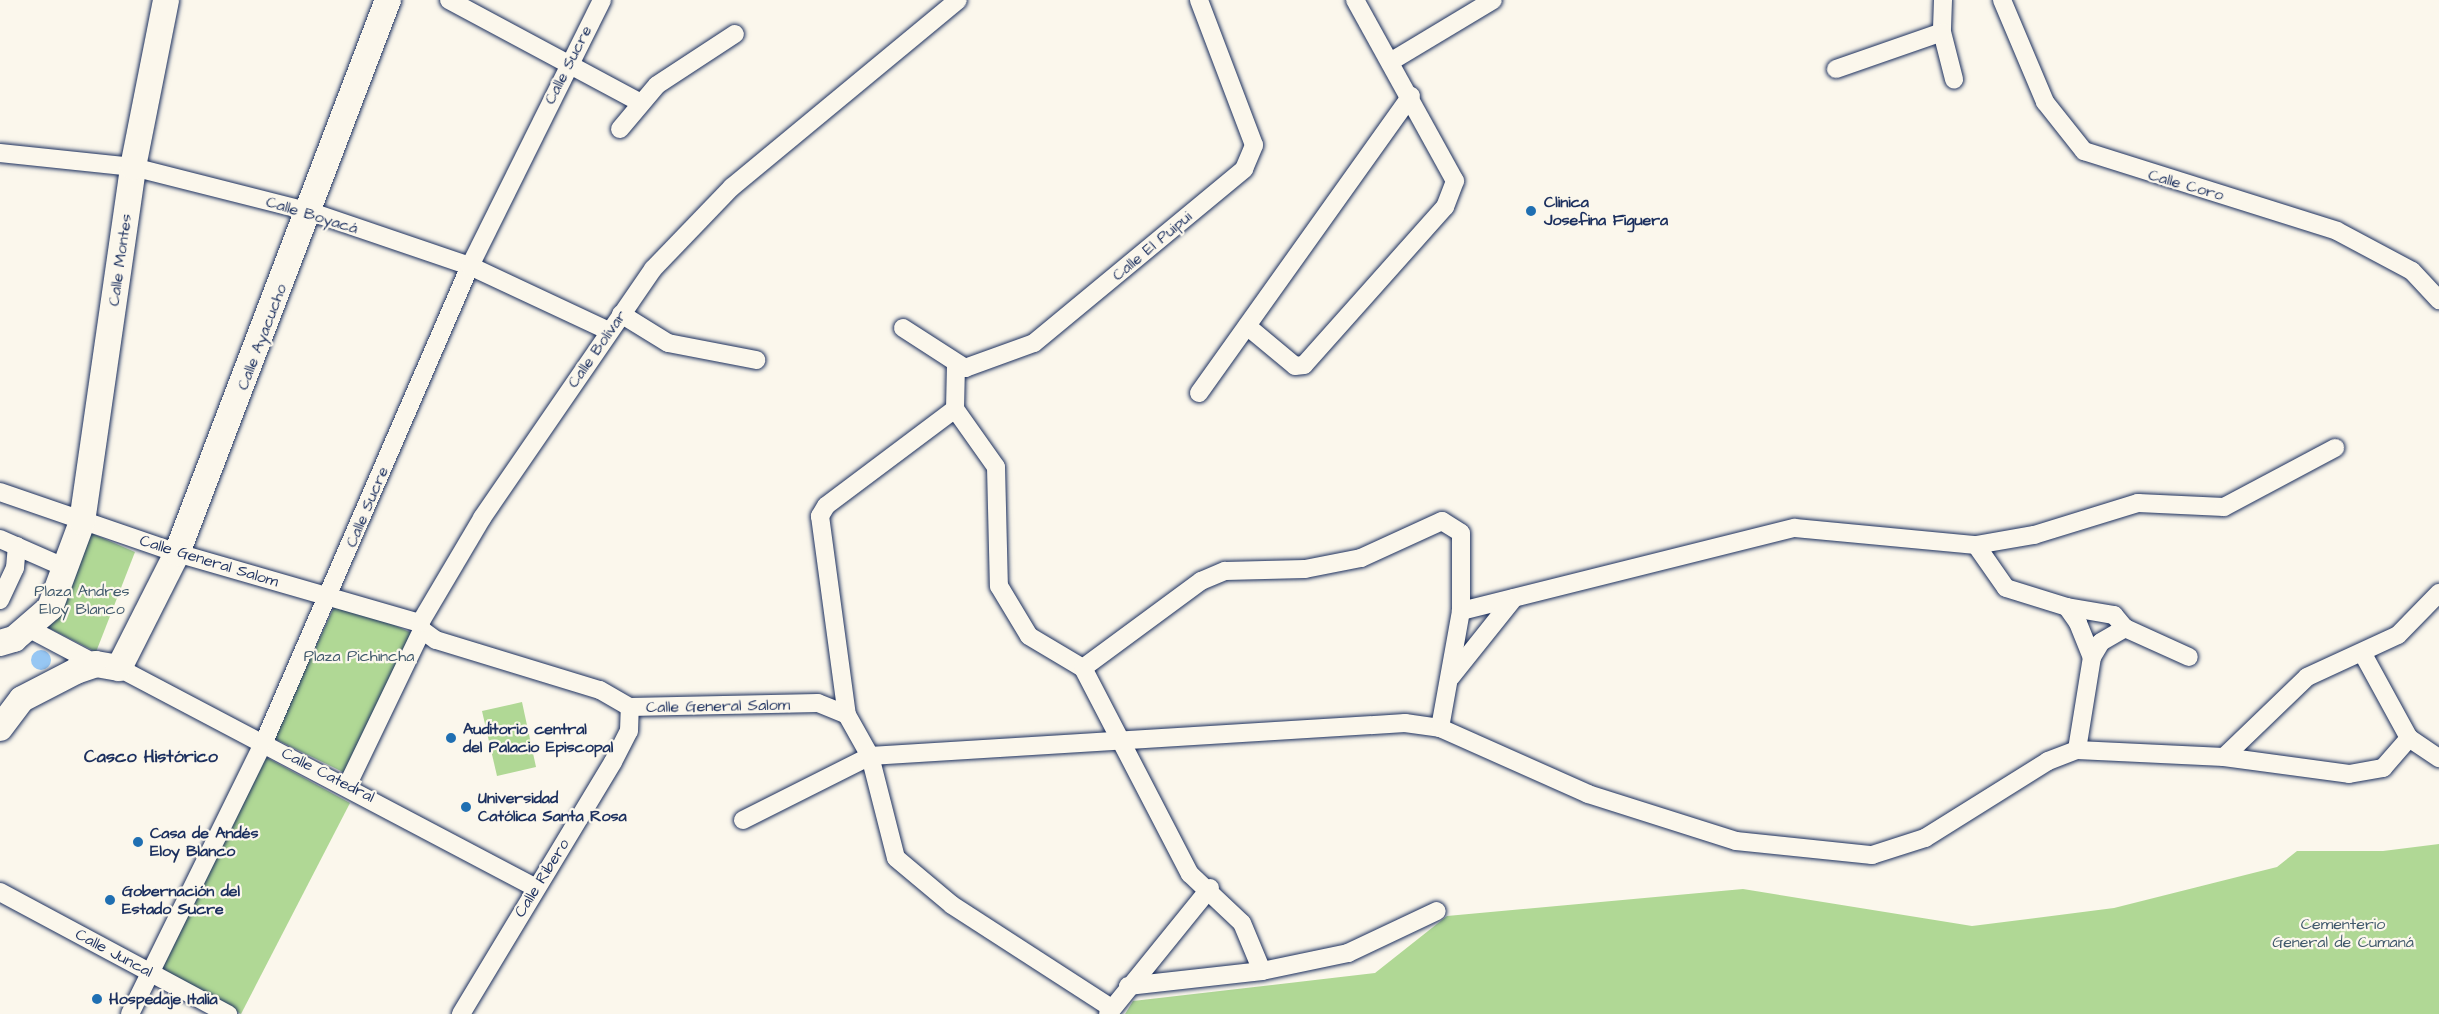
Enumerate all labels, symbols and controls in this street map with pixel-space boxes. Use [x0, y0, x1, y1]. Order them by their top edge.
street label: Calle Sucre [540, 23, 596, 107]
street label: Calle Coro [2146, 165, 2226, 205]
street label: Calle Boyacá [264, 192, 360, 238]
place label: Clinica Josefina Figuera [1544, 192, 1668, 230]
marker: Clinica Josefina Figuera [1522, 202, 1540, 220]
street label: Calle El Puipui [1108, 207, 1196, 285]
street label: Calle Montes [104, 213, 136, 307]
street label: Calle Ayacucho [233, 281, 291, 393]
street label: Calle Bolívar [563, 307, 631, 391]
street label: Calle Sucre [341, 464, 393, 550]
street label: Calle General Salom [137, 531, 281, 591]
park label: Plaza Andres Eloy Blanco [34, 581, 130, 619]
park label: Plaza Pichincha [304, 646, 414, 666]
street label: Calle General Salom [646, 695, 790, 717]
place label: Auditorio central del Palacio Episcopal [463, 719, 613, 757]
marker: Auditorio central del Palacio Episcopal [444, 731, 458, 745]
street label: Calle Catedral [278, 743, 378, 807]
district label: Casco Histórico [84, 746, 218, 768]
place label: Universidad Católica Santa Rosa [478, 788, 627, 826]
marker: Universidad Católica Santa Rosa [459, 800, 473, 814]
place label: Casa de Andés Eloy Blanco [150, 823, 258, 861]
marker: Casa de Andés Eloy Blanco [131, 835, 145, 849]
street label: Calle Ribero [510, 835, 574, 921]
place label: Gobernación del Estado Sucre [122, 881, 240, 919]
marker: Gobernación del Estado Sucre [103, 893, 117, 907]
park label: Cementerio General de Cumaná [2272, 914, 2414, 952]
street label: Calle Juncal [72, 925, 156, 981]
place label: Hospedaje Italia [109, 989, 218, 1009]
marker: Hospedaje Italia [90, 992, 104, 1006]

